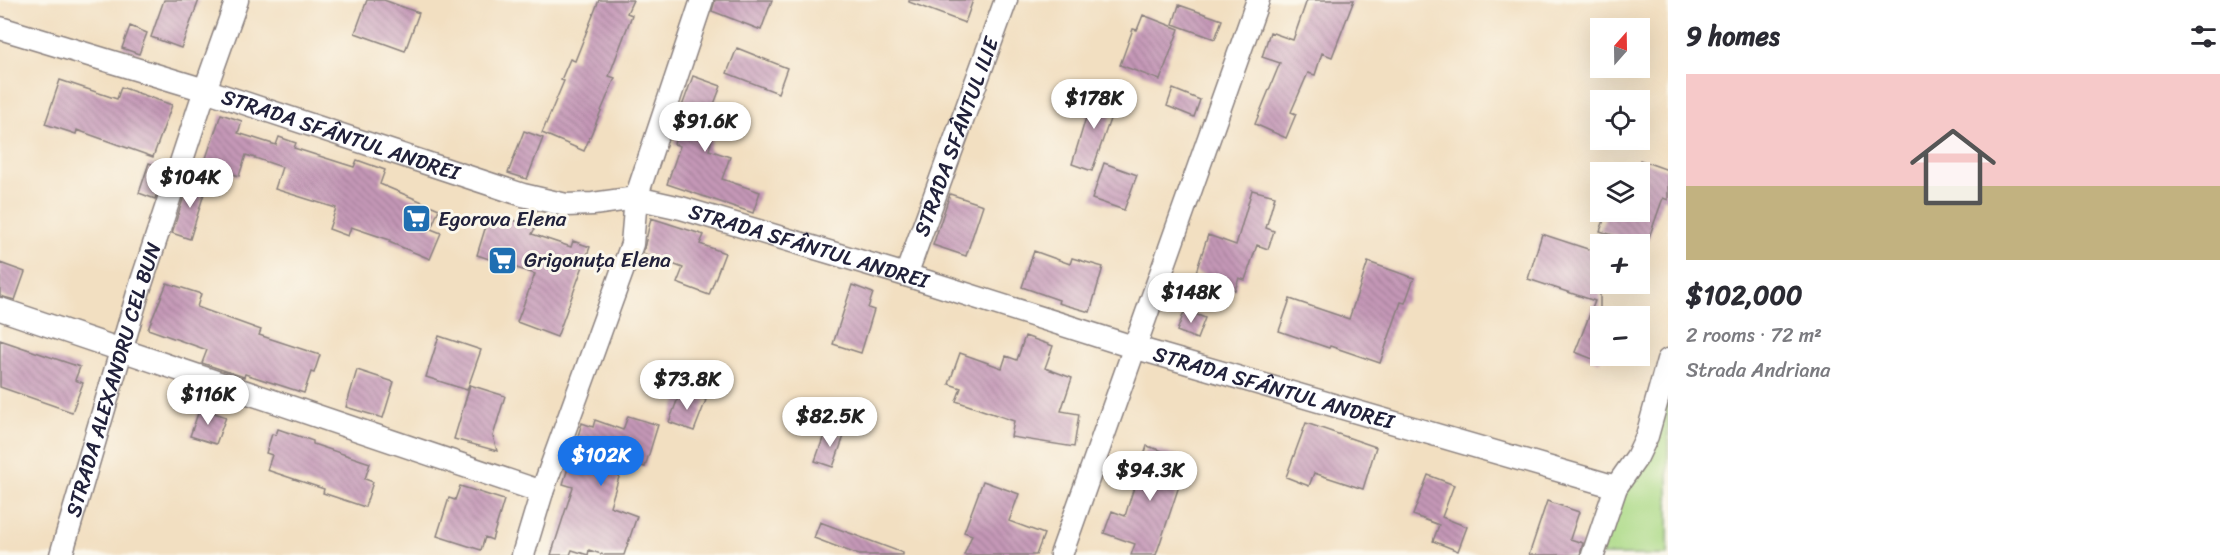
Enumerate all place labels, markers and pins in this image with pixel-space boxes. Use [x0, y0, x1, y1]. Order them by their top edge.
pin: $178K [1052, 79, 1136, 130]
pin: $91.6K [656, 102, 754, 153]
pin: $104K [148, 158, 232, 209]
place label: Egorova Elena [438, 200, 567, 238]
supermarket icon: Egorova Elena [401, 203, 433, 235]
place label: Grigonuța Elena [524, 241, 671, 279]
supermarket icon: Grigonuța Elena [487, 244, 519, 276]
pin: $148K [1149, 273, 1233, 324]
pin: $73.8K [638, 360, 736, 411]
pin: $116K [166, 375, 250, 426]
pin: $82.5K [781, 397, 879, 448]
pin: $102K [559, 436, 643, 487]
pin: $94.3K [1101, 451, 1199, 502]

